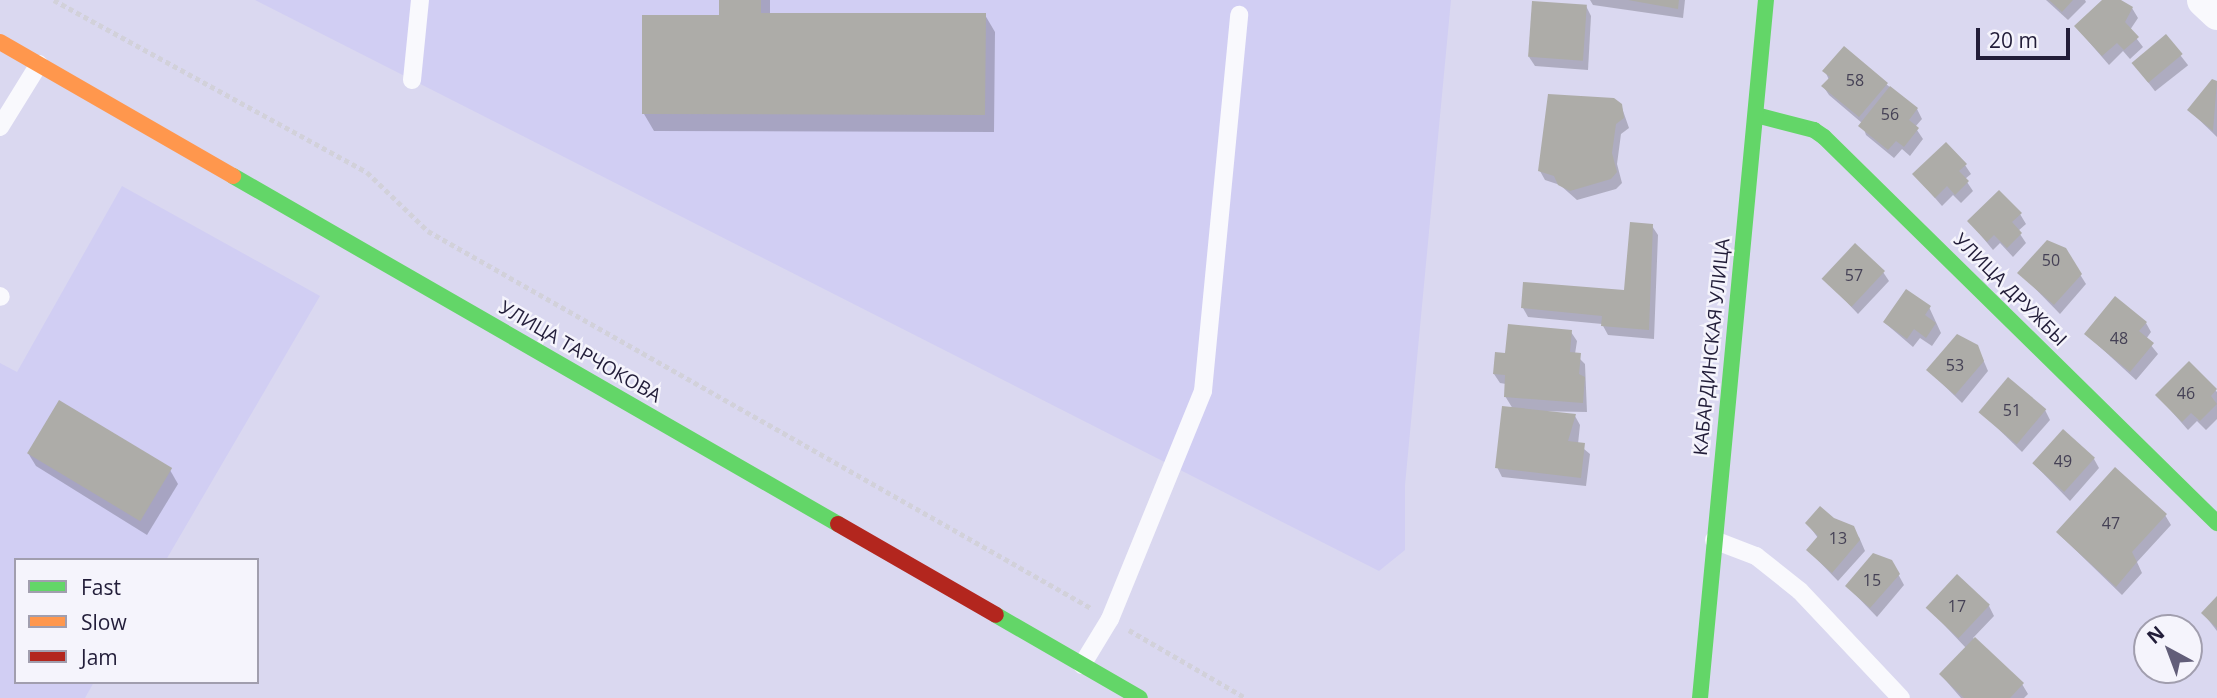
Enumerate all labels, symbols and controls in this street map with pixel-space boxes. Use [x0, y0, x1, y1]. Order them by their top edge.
scale bar [1979, 14, 2074, 58]
text: 20 m [1989, 26, 2038, 54]
house number: 58 [1846, 70, 1864, 90]
house number: 56 [1881, 104, 1899, 124]
street label: УЛИЦА ДРУЖБЫ [1949, 229, 2071, 351]
street label: КАБАРДИНСКАЯ УЛИЦА [1689, 237, 1735, 457]
house number: 50 [2042, 250, 2060, 270]
house number: 57 [1845, 265, 1863, 285]
street label: УЛИЦА ТАРЧОКОВА [495, 296, 665, 408]
house number: 48 [2110, 328, 2128, 348]
house number: 53 [1946, 355, 1964, 375]
house number: 46 [2177, 383, 2195, 403]
house number: 51 [2003, 400, 2021, 420]
house number: 49 [2054, 451, 2072, 471]
house number: 47 [2102, 513, 2120, 533]
house number: 13 [1829, 528, 1847, 548]
legend [14, 558, 259, 684]
house number: 15 [1863, 570, 1881, 590]
text: Fast [81, 573, 121, 601]
house number: 17 [1948, 596, 1966, 616]
text: Slow [81, 608, 127, 636]
north arrow [2133, 614, 2203, 684]
text: N [2141, 620, 2170, 650]
text: Jam [81, 643, 118, 671]

